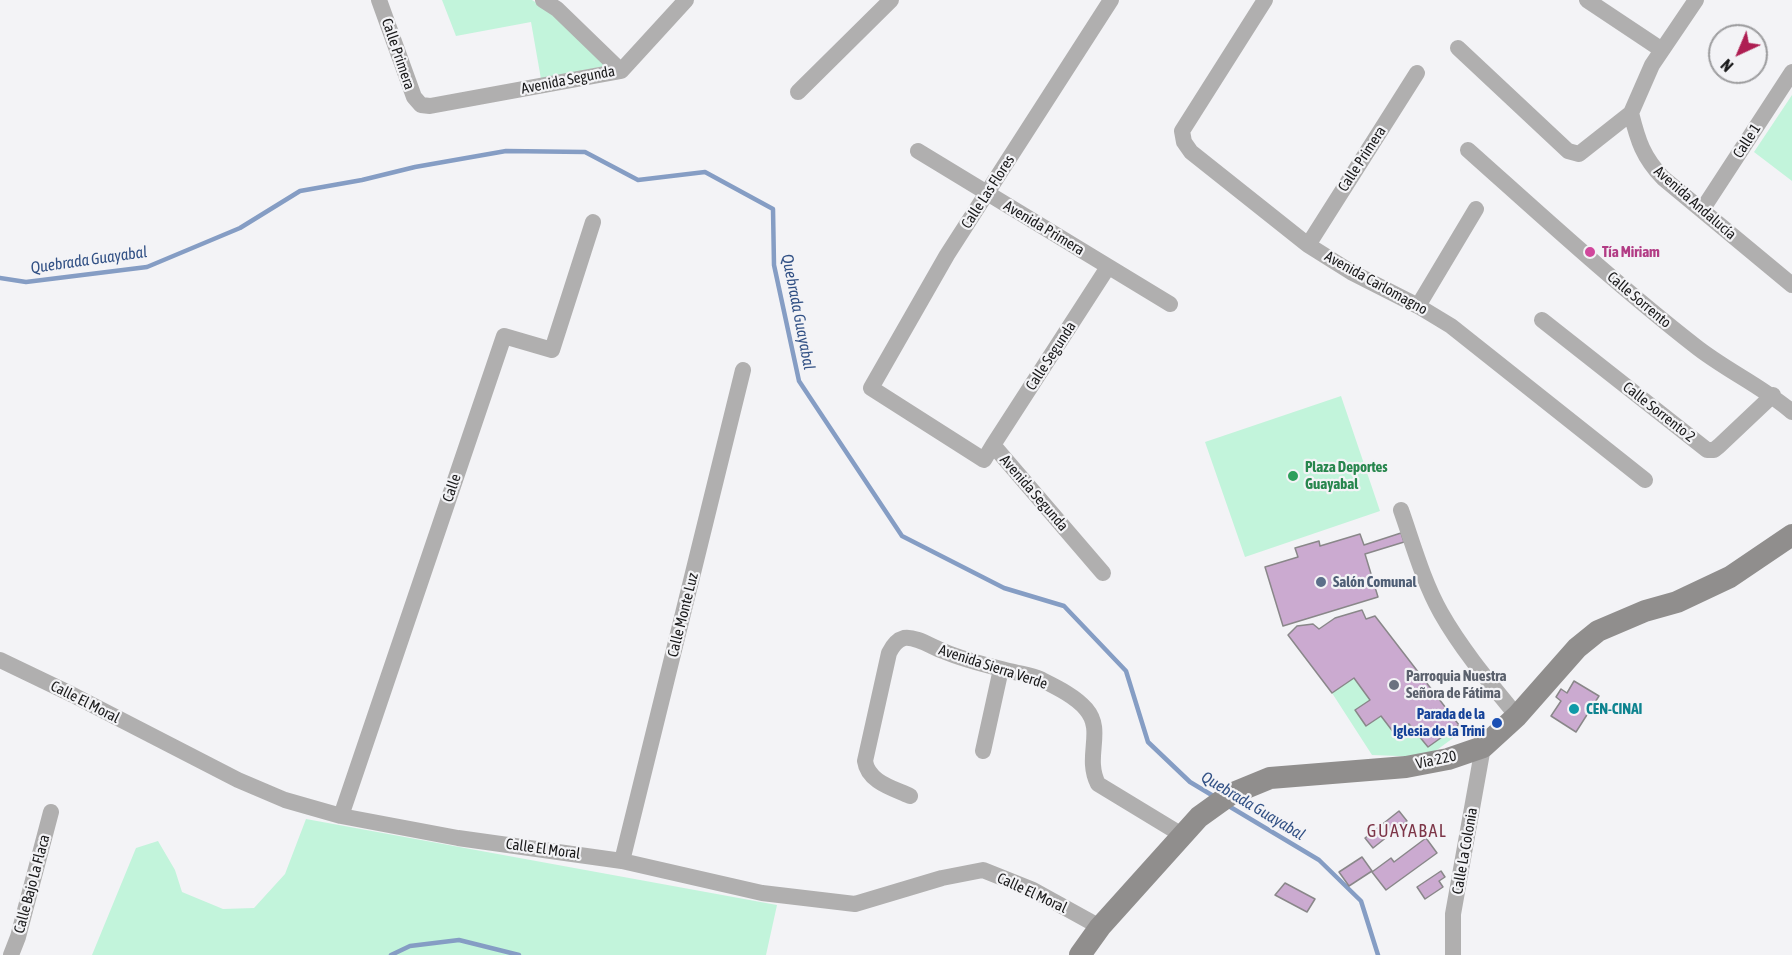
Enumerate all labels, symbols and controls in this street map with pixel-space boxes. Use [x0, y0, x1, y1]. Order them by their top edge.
street label: Calle Primera [377, 16, 419, 92]
north arrow [1708, 24, 1768, 84]
text: N [1717, 56, 1737, 75]
street label: Avenida Segunda [520, 62, 616, 98]
street label: Calle 1 [1729, 120, 1765, 162]
street label: Calle Primera [1334, 123, 1390, 195]
street label: Calle Las Flores [958, 152, 1018, 232]
street label: Avenida Andalucía [1650, 162, 1740, 244]
street label: Avenida Primera [1000, 197, 1088, 259]
water label: Quebrada Guayabal [29, 242, 149, 278]
place label: Tía Miriam [1602, 243, 1660, 261]
marker: Tía Miriam [1583, 245, 1597, 259]
street label: Avenida Carlomagno [1322, 247, 1430, 319]
water label: Quebrada Guayabal [777, 252, 819, 372]
street label: Calle Sorrento [1603, 268, 1675, 332]
street label: Calle Segunda [1022, 318, 1080, 394]
street label: Calle Sorrento 2 [1619, 378, 1699, 446]
street label: Avenida Segunda [996, 451, 1072, 535]
place label: Plaza Deportes Guayabal [1305, 458, 1388, 493]
marker: Plaza Deportes Guayabal [1286, 469, 1300, 483]
street label: Calle [439, 472, 465, 504]
street label: Calle Monte Luz [664, 571, 702, 659]
place label: Salón Comunal [1333, 573, 1417, 591]
marker: Salón Comunal [1314, 575, 1328, 589]
street label: Avenida Sierra Verde [936, 641, 1050, 693]
place label: Parroquia Nuestra Señora de Fátima [1406, 667, 1506, 702]
street label: Calle El Moral [48, 677, 122, 727]
marker: Parroquia Nuestra Señora de Fátima [1387, 678, 1401, 692]
place label: CEN-CINAI [1586, 700, 1642, 718]
marker: CEN-CINAI [1567, 702, 1581, 716]
place label: Parada de la Iglesia de la Trini [1393, 705, 1485, 740]
marker: Parada de la Iglesia de la Trini [1490, 716, 1504, 730]
street label: Vía 220 [1414, 747, 1458, 773]
water label: Quebrada Guayabal [1198, 767, 1308, 845]
street label: Calle La Colonia [1449, 806, 1481, 896]
district label: GUAYABAL [1367, 820, 1447, 842]
street label: Calle Bajo La Flaca [10, 833, 54, 935]
street label: Calle El Moral [505, 835, 581, 863]
street label: Calle El Moral [994, 869, 1070, 917]

